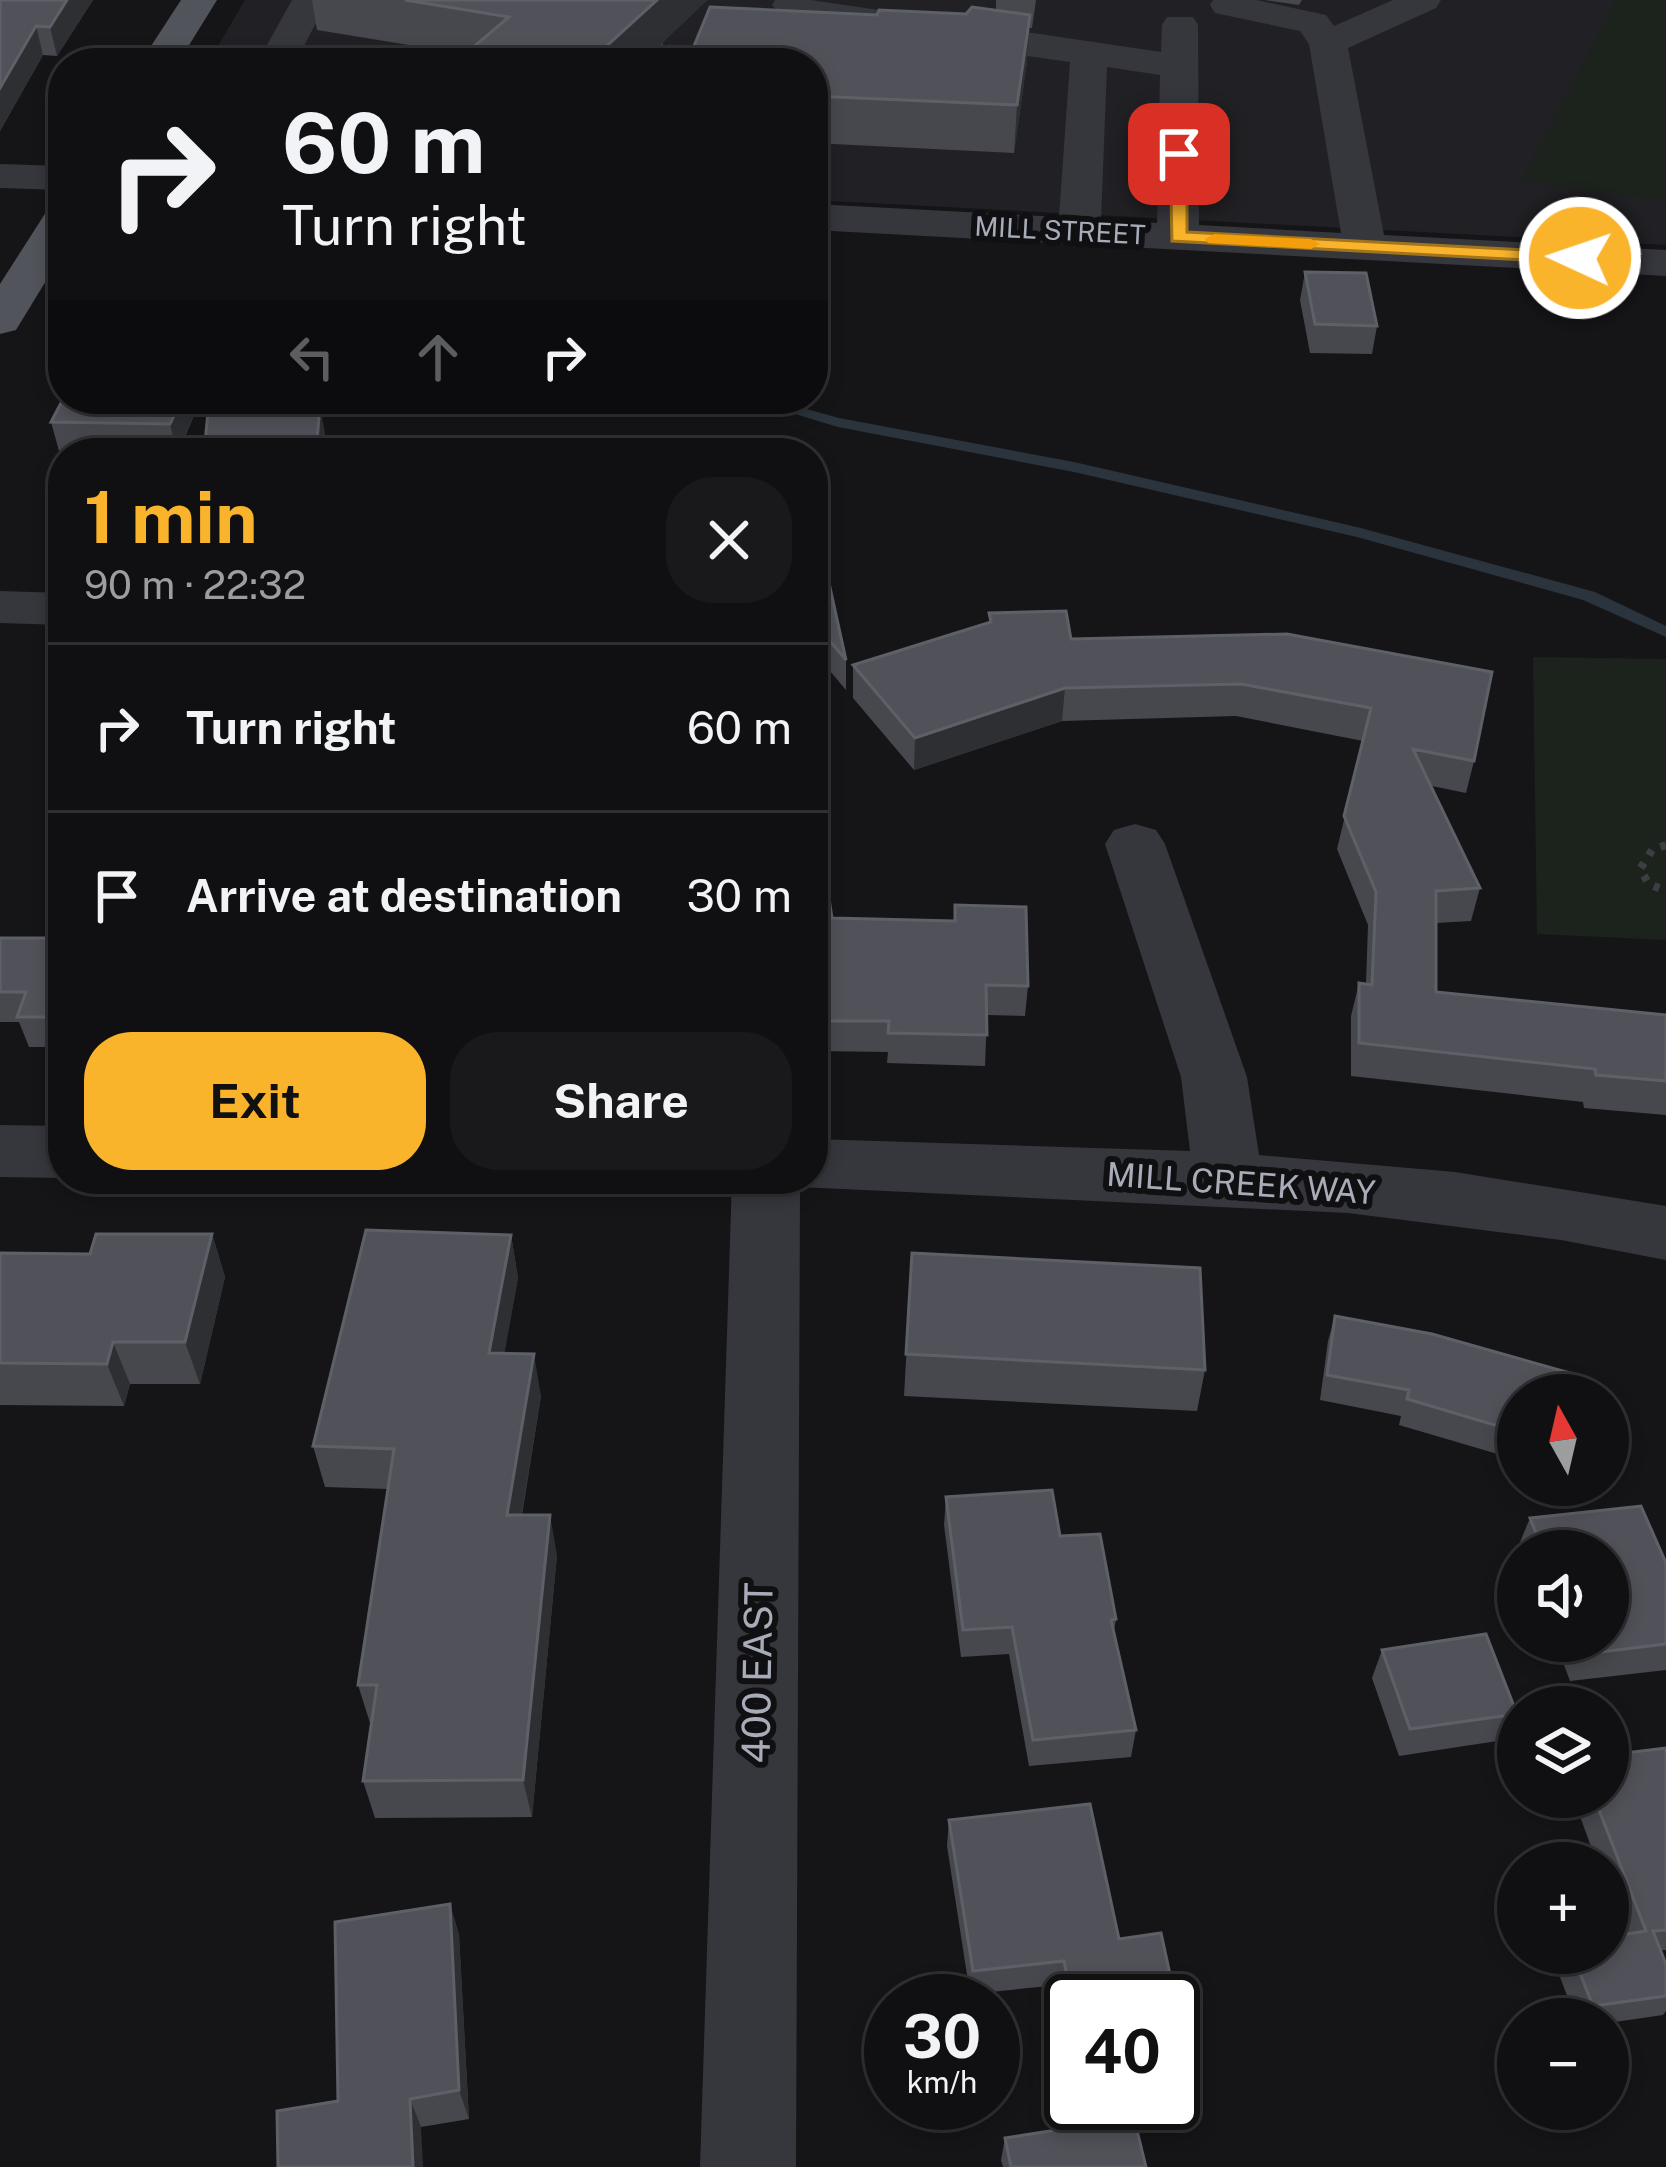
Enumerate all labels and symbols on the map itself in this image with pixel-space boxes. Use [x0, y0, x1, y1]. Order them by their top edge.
pin [1128, 103, 1230, 205]
position arrow [1517, 195, 1643, 321]
street label: MILL STREET [974, 210, 1146, 250]
street label: MILL CREEK WAY [1105, 1155, 1377, 1211]
north arrow [1497, 1374, 1629, 1506]
street label: 400 EAST [732, 1582, 782, 1764]
speed limit sign: 40 [1044, 1974, 1200, 2130]

